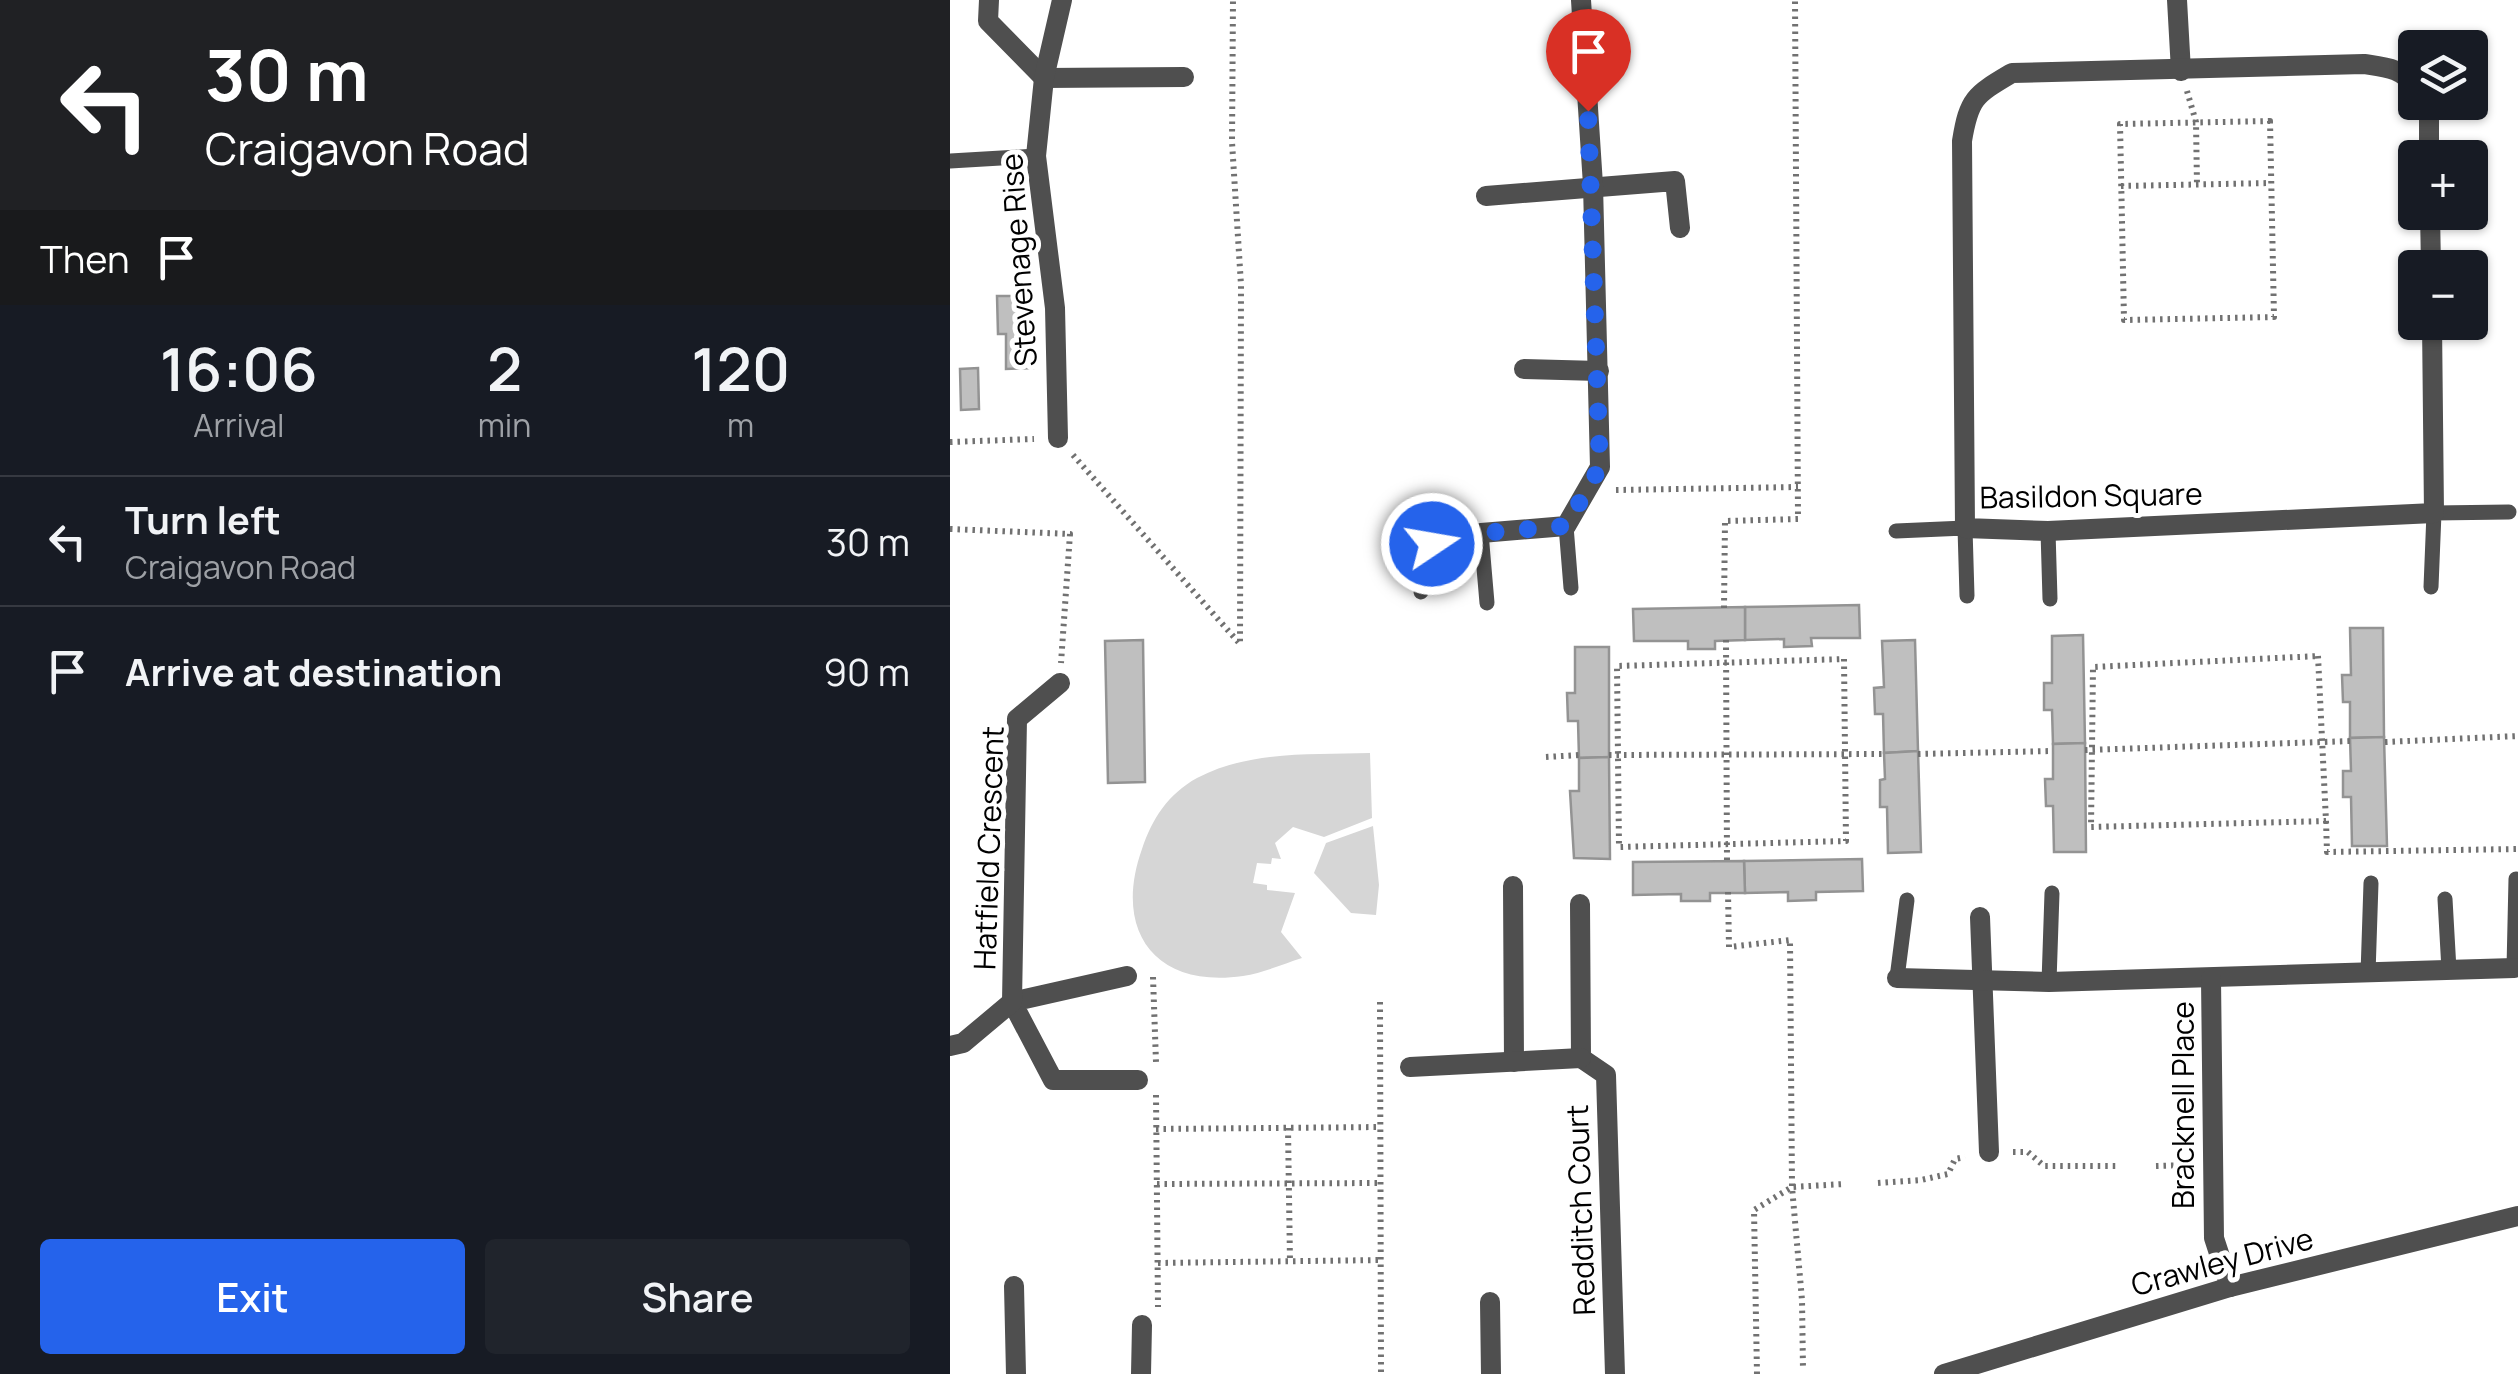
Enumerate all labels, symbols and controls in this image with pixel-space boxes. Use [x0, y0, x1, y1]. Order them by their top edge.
pin [1546, 9, 1631, 112]
icon: arrive [1561, 24, 1616, 79]
text: 30 m [205, 26, 369, 122]
map controls [2398, 30, 2488, 340]
button: layers [2398, 30, 2488, 120]
icon: left [40, 40, 170, 170]
text: Craigavon Road [205, 117, 530, 179]
button: + [2398, 140, 2488, 230]
street label: Stevenage Rise [990, 152, 1046, 368]
icon: arrive [149, 230, 204, 285]
text: Then [40, 232, 129, 284]
button: − [2398, 250, 2488, 340]
text: 16:06 [160, 327, 318, 409]
text: 2 [487, 327, 522, 409]
text: 120 [691, 327, 790, 409]
text: Arrival [193, 403, 285, 447]
text: min [478, 403, 531, 447]
text: m [727, 403, 754, 447]
street label: Basildon Square [1979, 473, 2203, 517]
position arrow [1380, 492, 1484, 596]
text: Turn left [125, 493, 281, 545]
icon: left [40, 514, 95, 569]
text: 30 m [826, 515, 910, 567]
text: Craigavon Road [125, 545, 356, 589]
icon: arrive [40, 644, 95, 699]
text: Arrive at destination [125, 645, 502, 697]
text: 90 m [823, 645, 910, 697]
street label: Hatfield Crescent [963, 725, 1013, 971]
street label: Bracknell Place [2162, 1001, 2203, 1209]
street label: Redditch Court [1556, 1104, 1604, 1316]
street label: Crawley Drive [2126, 1217, 2318, 1305]
button: Exit [40, 1239, 465, 1354]
button: Share [485, 1239, 910, 1354]

